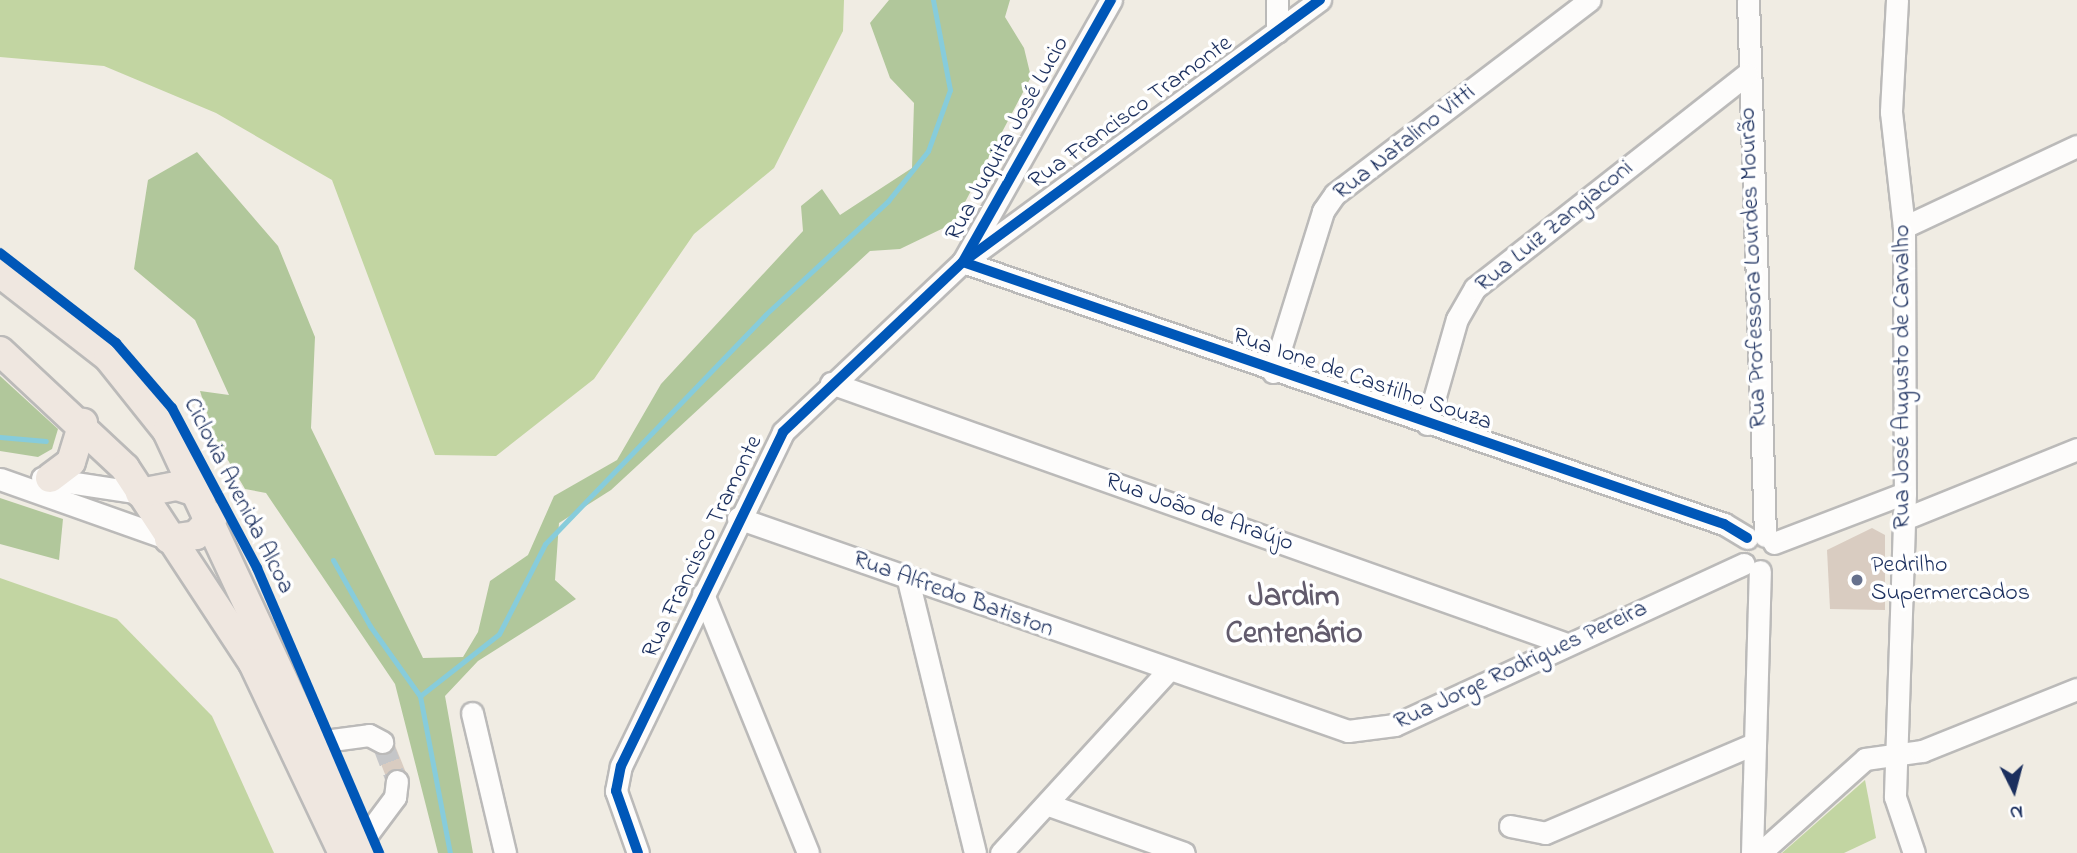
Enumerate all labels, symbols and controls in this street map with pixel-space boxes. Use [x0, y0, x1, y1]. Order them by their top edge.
street label: Rua Francisco Tramonte [1024, 30, 1238, 196]
street label: Rua Juquita José Lucio [940, 32, 1076, 246]
street label: Rua Natalino Vitti [1328, 79, 1482, 207]
street label: Rua Professora Lourdes Mourão [1734, 107, 1774, 429]
street label: Rua Luiz Zangiaconi [1470, 155, 1640, 299]
street label: Rua José Augusto de Carvalho [1889, 225, 1917, 529]
street label: Rua Ione de Castilho Souza [1229, 322, 1495, 438]
street label: Ciclovia Avenida Alcoa [176, 393, 300, 599]
street label: Rua Francisco Tramonte [637, 431, 769, 663]
street label: Rua João de Araújo [1101, 467, 1297, 559]
street label: Rua Alfredo Batiston [849, 545, 1057, 645]
place label: Pedrilho Supermercados [1871, 552, 2030, 608]
marker: Pedrilho Supermercados [1849, 572, 1865, 588]
district label: Jardim Centenário [1225, 580, 1363, 655]
street label: Rua Jorge Rodrigues Pereira [1390, 595, 1652, 737]
north arrow [1979, 755, 2049, 825]
text: N [2008, 797, 2024, 825]

